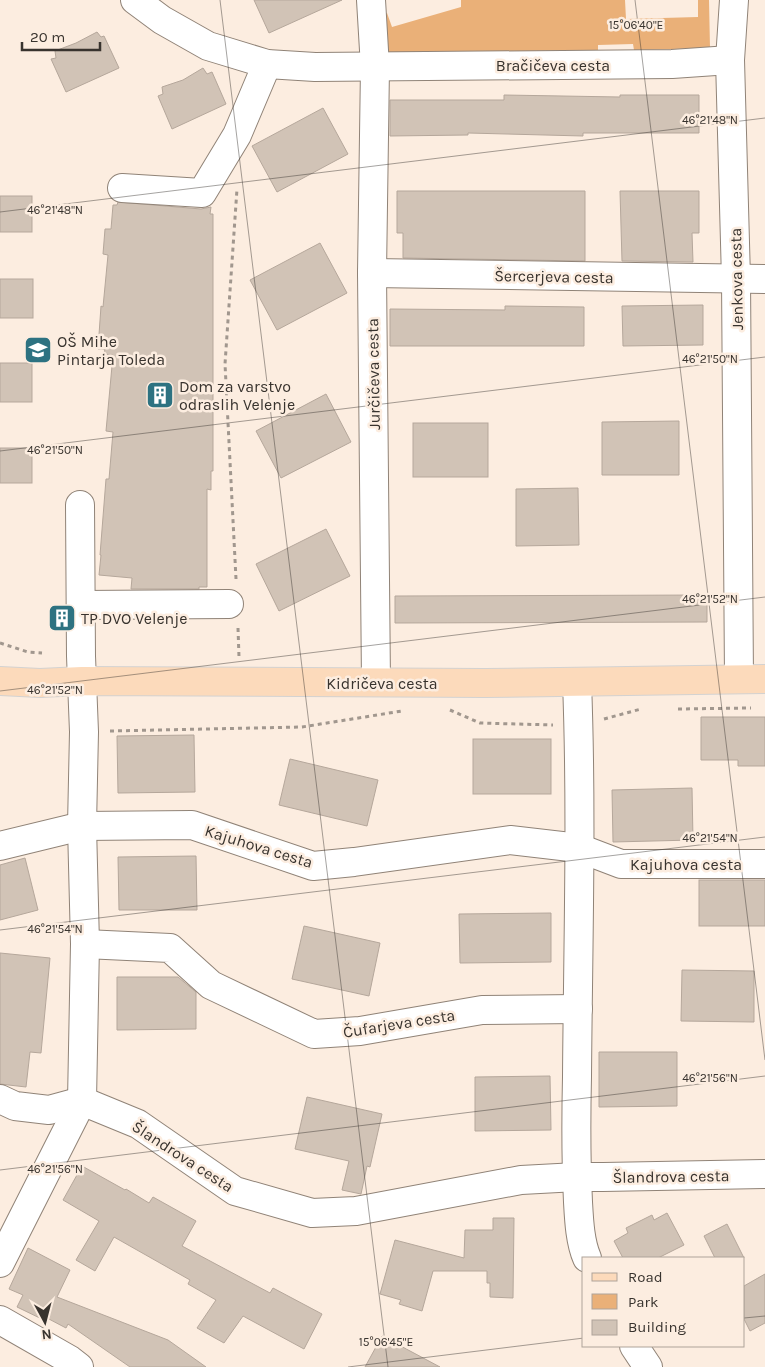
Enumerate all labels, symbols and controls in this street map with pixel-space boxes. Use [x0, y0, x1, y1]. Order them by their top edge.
text: 15°06'40"E [609, 18, 663, 32]
scale bar [22, 20, 100, 52]
text: 20 m [30, 28, 65, 46]
street label: Bračičeva cesta [496, 56, 610, 75]
text: 46°21'48"N [682, 113, 738, 127]
text: 46°21'48"N [27, 203, 83, 217]
street label: Jenkova cesta [726, 228, 747, 330]
street label: Šercerjeva cesta [494, 266, 614, 287]
street label: Jurčičeva cesta [363, 318, 384, 430]
place label: OŠ Mihe Pintarja Toleda [57, 332, 165, 369]
school or university icon: OŠ Mihe Pintarja Toleda [23, 335, 53, 365]
text: 46°21'50"N [682, 352, 738, 366]
place label: Dom za varstvo odraslih Velenje [179, 377, 295, 414]
building icon: Dom za varstvo odraslih Velenje [145, 380, 175, 410]
text: 46°21'50"N [27, 443, 83, 457]
text: 46°21'52"N [682, 592, 738, 606]
building icon: TP DVO Velenje [47, 603, 77, 633]
place label: TP DVO Velenje [81, 609, 188, 628]
street label: Kidričeva cesta [326, 674, 438, 693]
text: 46°21'52"N [27, 683, 83, 697]
street label: Kajuhova cesta [203, 821, 315, 872]
text: 46°21'54"N [682, 831, 738, 845]
street label: Kajuhova cesta [630, 855, 742, 874]
text: 46°21'54"N [27, 922, 83, 936]
street label: Čufarjeva cesta [342, 1005, 456, 1042]
text: 46°21'56"N [682, 1071, 738, 1085]
street label: Šlandrova cesta [128, 1117, 237, 1196]
text: 46°21'56"N [27, 1162, 83, 1176]
street label: Šlandrova cesta [612, 1166, 730, 1187]
legend [582, 1257, 745, 1347]
text: Road [628, 1268, 663, 1286]
text: Park [628, 1293, 658, 1311]
north arrow [20, 1297, 70, 1347]
text: Building [628, 1318, 686, 1336]
text: N [41, 1325, 53, 1343]
text: 15°06'45"E [359, 1335, 413, 1349]

